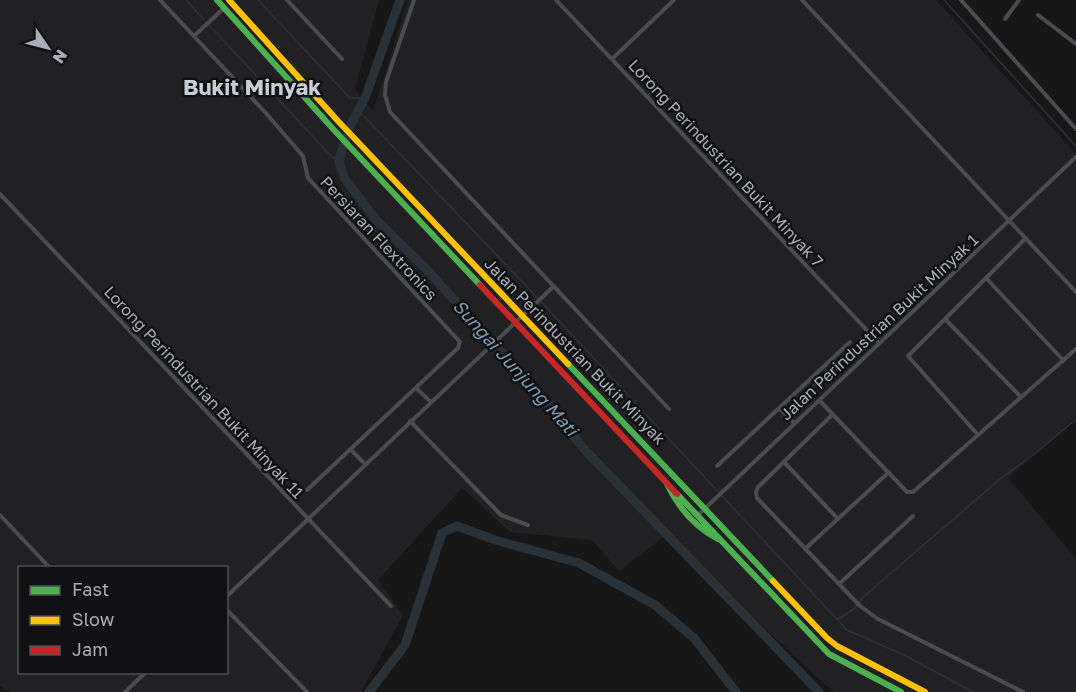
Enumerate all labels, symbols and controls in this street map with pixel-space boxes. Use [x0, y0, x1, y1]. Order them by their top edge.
north arrow [18, 18, 78, 78]
text: N [49, 46, 72, 67]
street label: Lorong Perindustrian Bukit Minyak 7 [624, 55, 828, 271]
district label: Bukit Minyak [183, 73, 321, 100]
street label: Persiaran Flextronics [316, 172, 442, 304]
street label: Jalan Perindustrian Bukit Minyak 1 [776, 230, 982, 424]
street label: Jalan Perindustrian Bukit Minyak [480, 253, 670, 449]
street label: Lorong Perindustrian Bukit Minyak 11 [100, 282, 308, 503]
water label: Sungai Junjung Mati [449, 295, 584, 442]
legend [18, 566, 228, 674]
text: Fast [72, 578, 109, 600]
text: Slow [72, 608, 115, 630]
text: Jam [72, 638, 108, 660]

